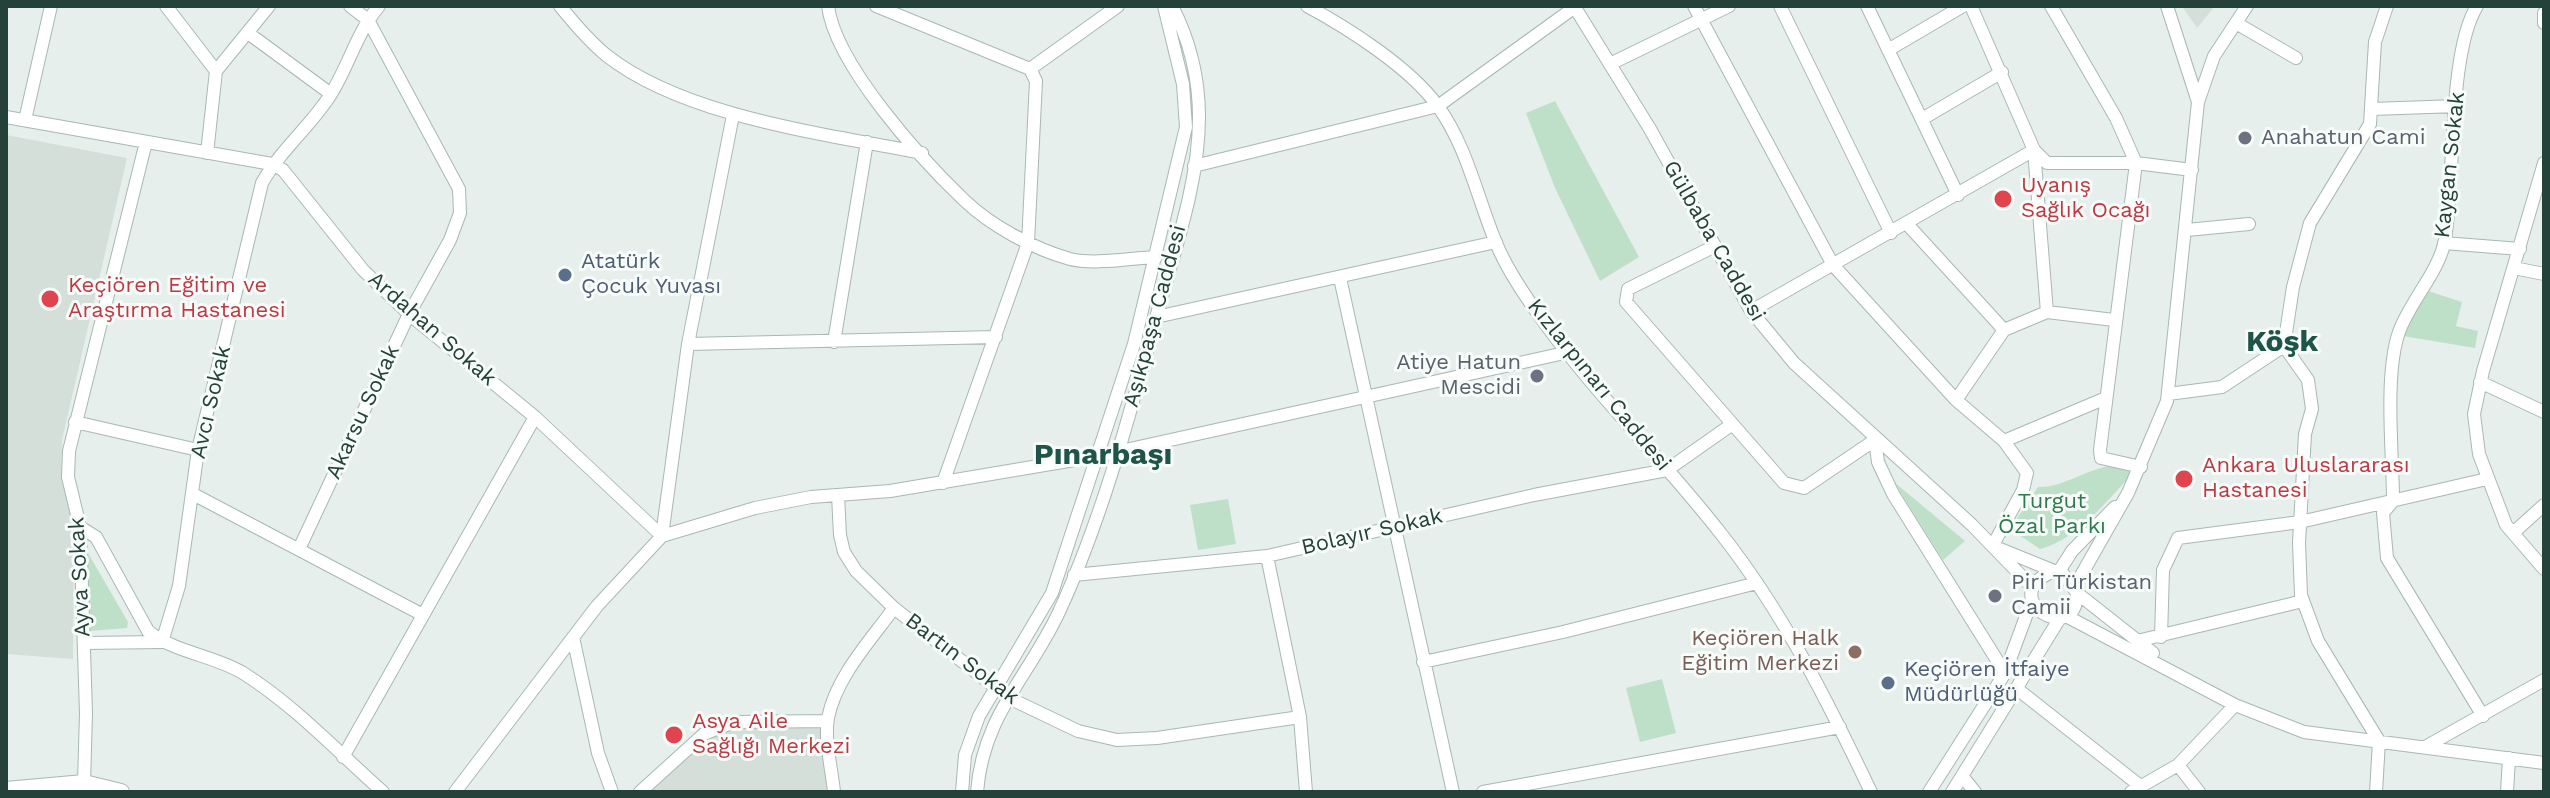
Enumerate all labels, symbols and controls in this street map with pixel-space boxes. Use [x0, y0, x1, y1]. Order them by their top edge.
street label: Kaygan Sokak [2429, 90, 2471, 240]
place label: Anahatun Cami [2261, 125, 2425, 151]
marker: Anahatun Cami [2236, 129, 2254, 147]
street label: Gülbaba Caddesi [1657, 156, 1771, 326]
place label: Uyanış Sağlık Ocağı [2021, 173, 2150, 224]
marker: Uyanış Sağlık Ocağı [1992, 188, 2014, 210]
street label: Aşıkpaşa Caddesi [1118, 222, 1192, 410]
place label: Atatürk Çocuk Yuvası [581, 249, 721, 300]
street label: Ardahan Sokak [363, 266, 501, 392]
marker: Atatürk Çocuk Yuvası [556, 266, 574, 284]
place label: Keçiören Eğitim ve Araştırma Hastanesi [68, 273, 286, 324]
marker: Keçiören Eğitim ve Araştırma Hastanesi [39, 288, 61, 310]
street label: Kızlarpınarı Caddesi [1522, 294, 1676, 476]
district label: Köşk [2246, 324, 2318, 360]
street label: Akarsu Sokak [320, 341, 406, 483]
street label: Avcı Sokak [185, 343, 237, 461]
place label: Atiye Hatun Mescidi [1396, 350, 1521, 402]
marker: Atiye Hatun Mescidi [1528, 367, 1546, 385]
district label: Pınarbaşı [1034, 437, 1172, 473]
place label: Ankara Uluslararası Hastanesi [2202, 453, 2410, 504]
marker: Ankara Uluslararası Hastanesi [2173, 468, 2195, 490]
park label: Turgut Özal Parkı [1998, 489, 2106, 540]
street label: Bolayır Sokak [1299, 503, 1445, 561]
street label: Ayva Sokak [64, 516, 96, 638]
place label: Piri Türkistan Camii [2011, 570, 2152, 622]
marker: Piri Türkistan Camii [1986, 587, 2004, 605]
street label: Bartın Sokak [900, 608, 1024, 710]
place label: Keçiören Halk Eğitim Merkezi [1681, 626, 1839, 678]
marker: Keçiören Halk Eğitim Merkezi [1846, 643, 1864, 661]
place label: Keçiören İtfaiye Müdürlüğü [1904, 657, 2070, 708]
marker: Keçiören İtfaiye Müdürlüğü [1879, 674, 1897, 692]
place label: Asya Aile Sağlığı Merkezi [692, 709, 850, 760]
marker: Asya Aile Sağlığı Merkezi [663, 724, 685, 746]

